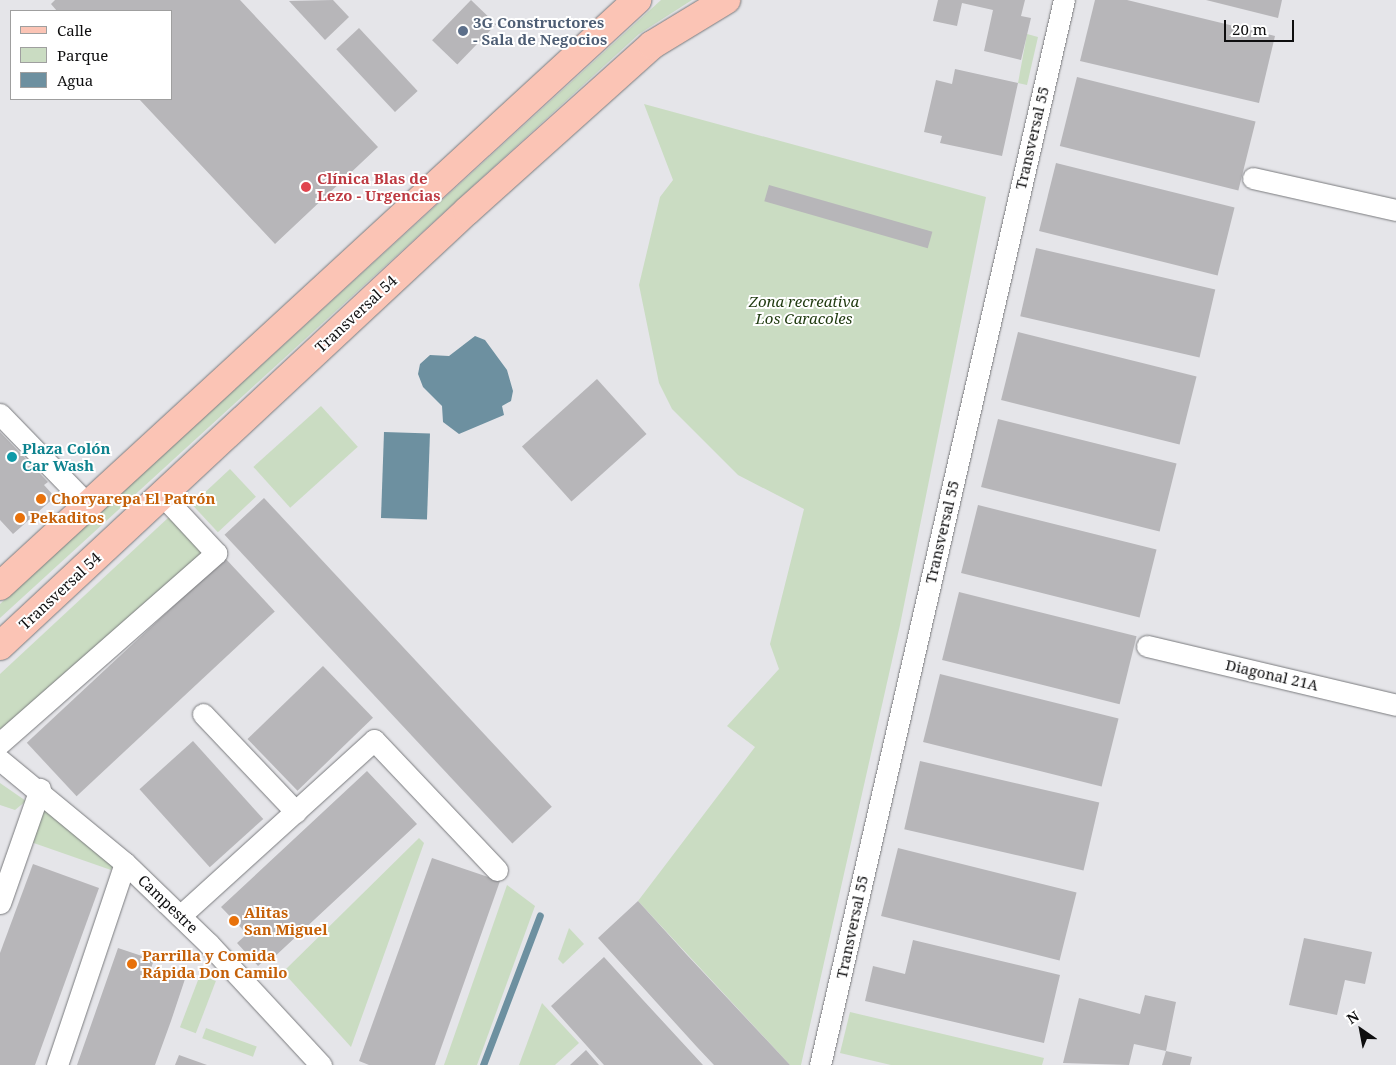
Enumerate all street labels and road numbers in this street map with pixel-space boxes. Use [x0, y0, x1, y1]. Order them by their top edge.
street label: Transversal 55 [1011, 85, 1053, 191]
street label: Transversal 54 [311, 272, 401, 356]
street label: Transversal 55 [921, 479, 963, 585]
street label: Transversal 54 [15, 549, 105, 633]
street label: Diagonal 21A [1224, 656, 1320, 694]
street label: Campestre [134, 871, 202, 937]
street label: Transversal 55 [832, 874, 872, 980]

